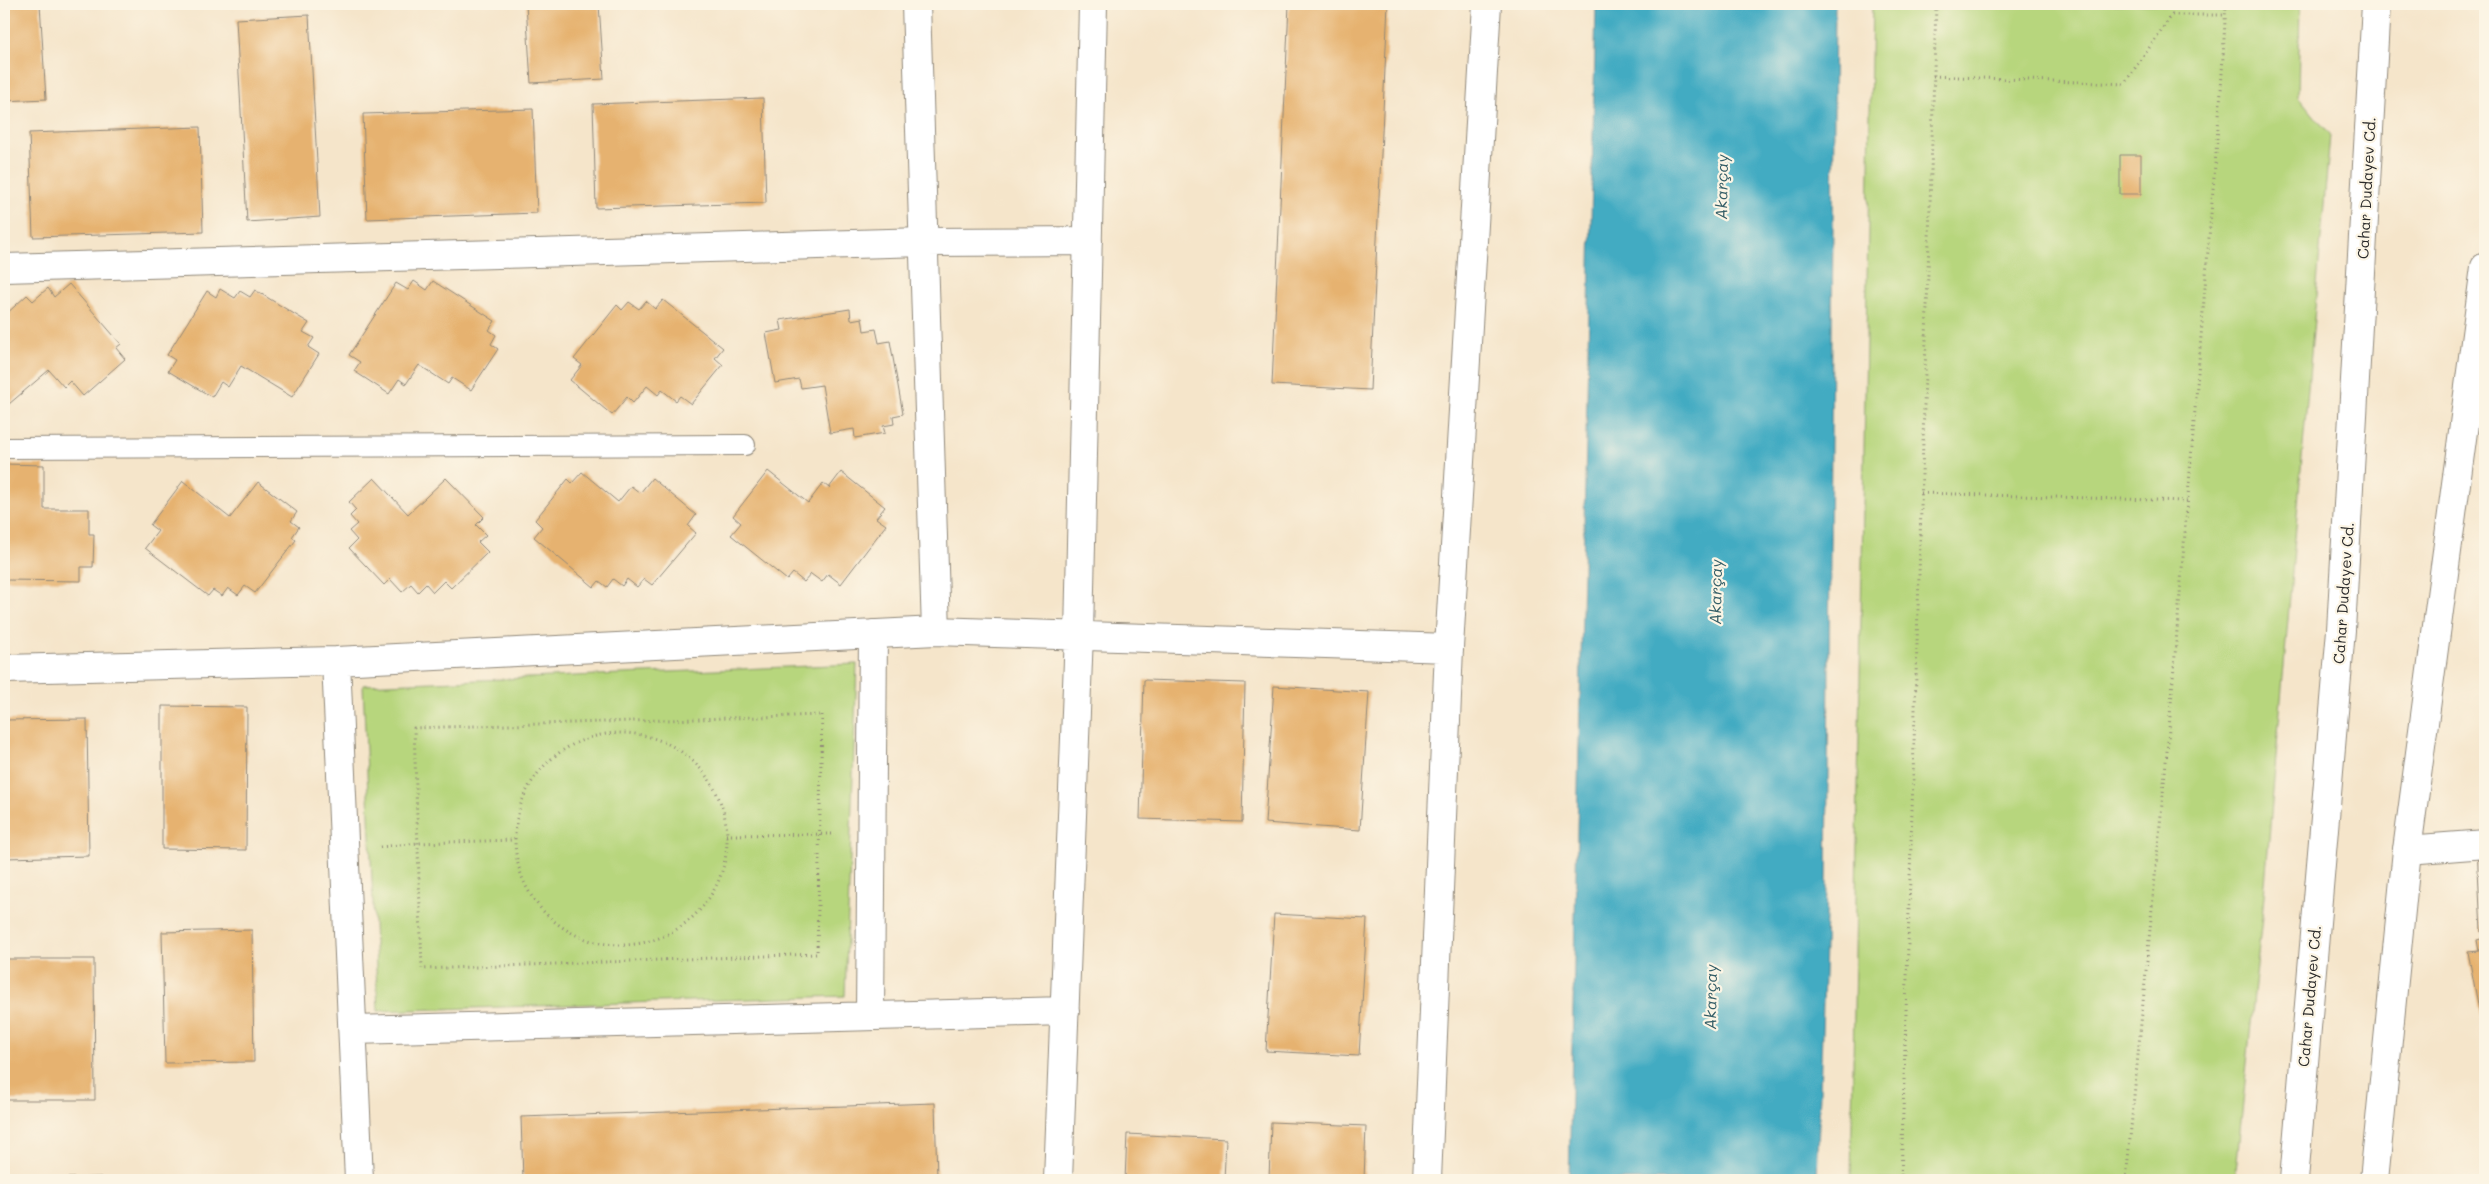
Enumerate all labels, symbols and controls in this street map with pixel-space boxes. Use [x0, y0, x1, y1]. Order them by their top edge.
street label: Cahar Dudayev Cd. [2352, 117, 2380, 259]
water label: Akarçay [1710, 154, 1732, 220]
street label: Cahar Dudayev Cd. [2328, 521, 2358, 665]
water label: Akarçay [1704, 559, 1726, 625]
street label: Cahar Dudayev Cd. [2293, 924, 2325, 1068]
water label: Akarçay [1699, 964, 1721, 1030]

